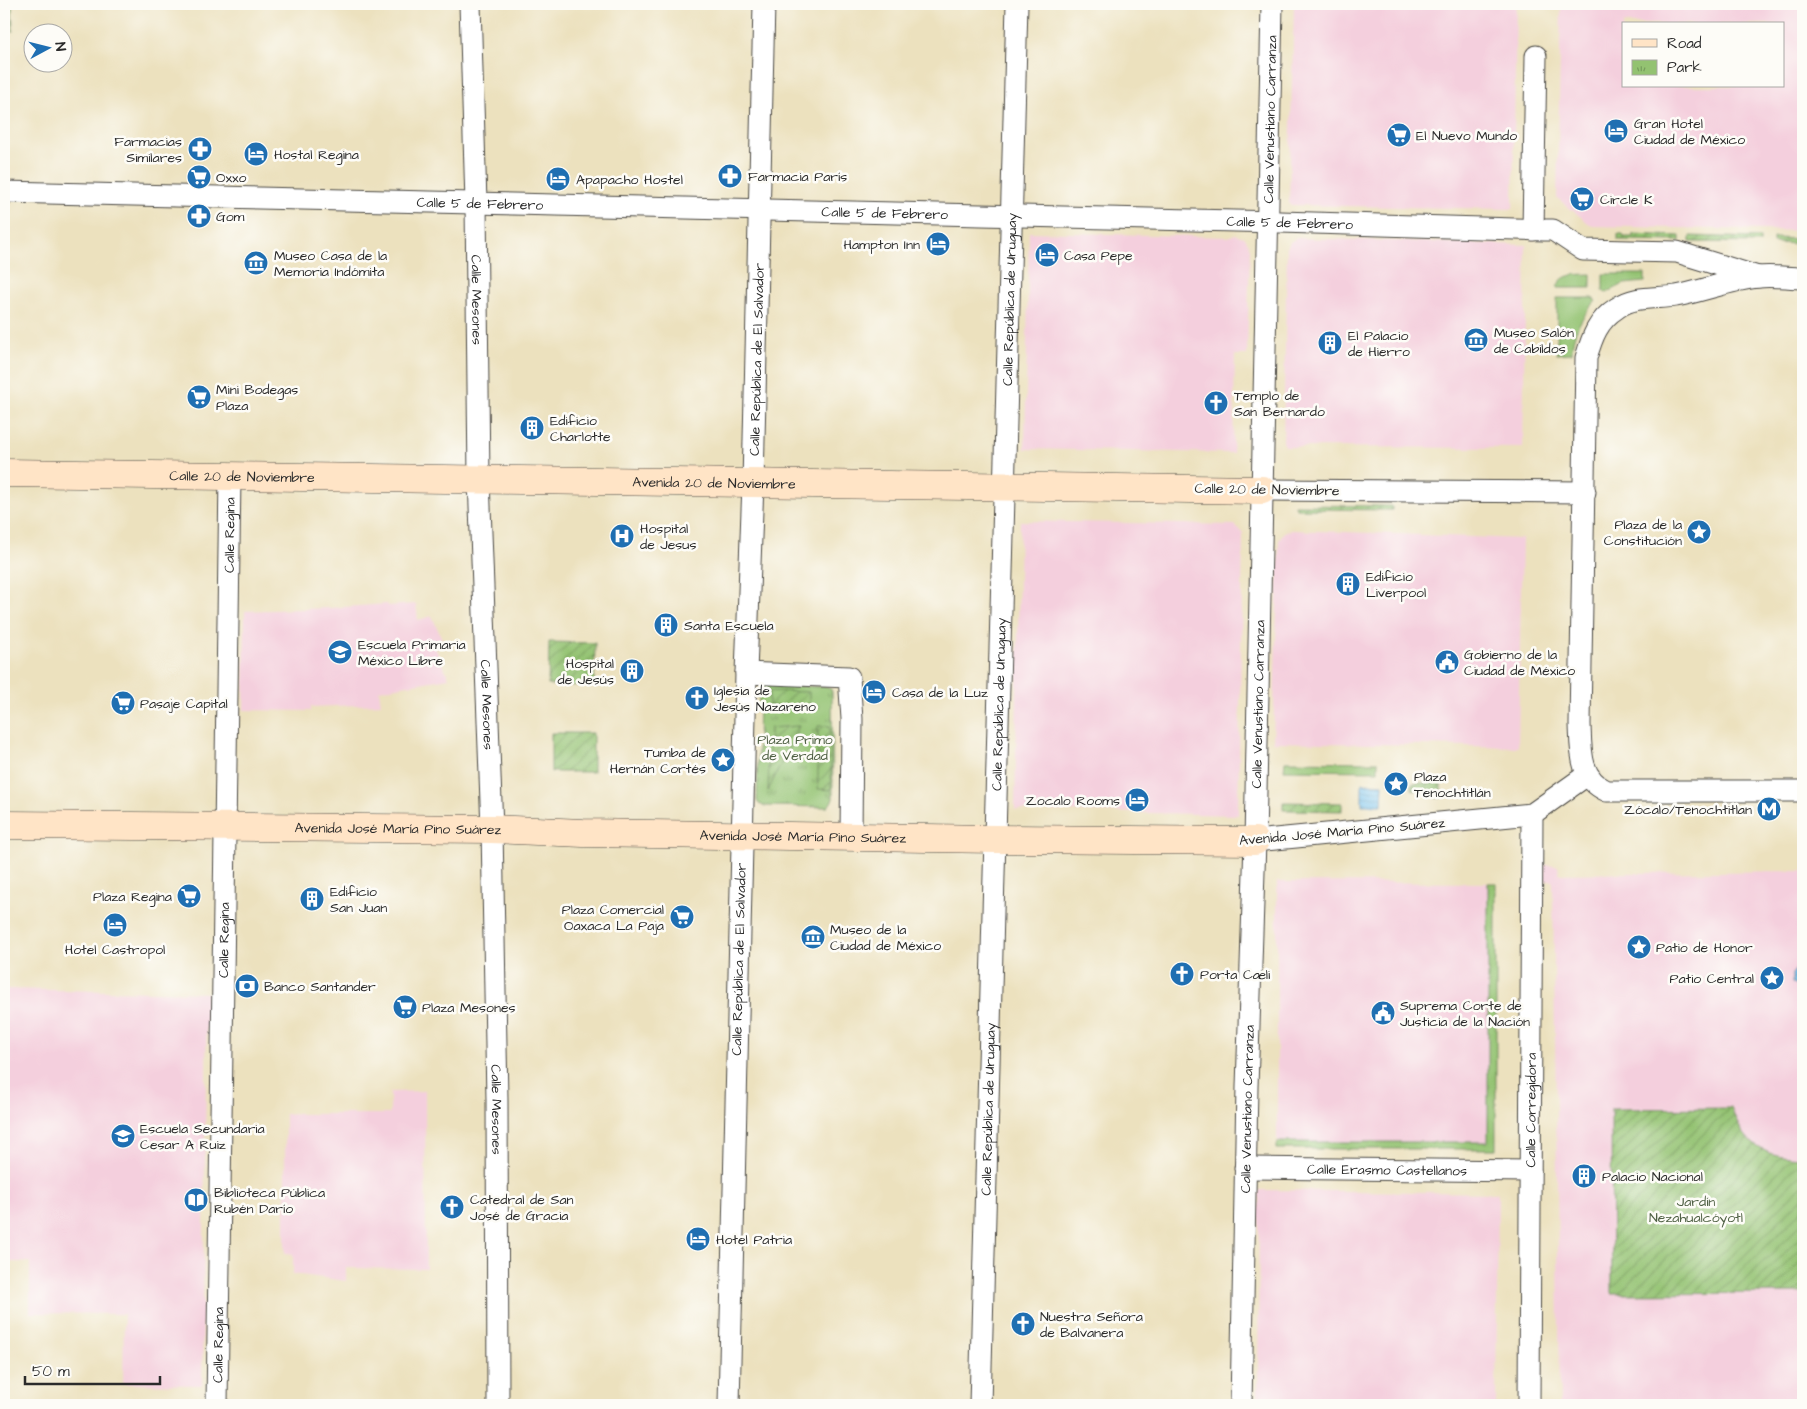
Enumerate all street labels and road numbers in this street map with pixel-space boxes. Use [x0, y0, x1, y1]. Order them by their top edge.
street label: Calle Venustiano Carranza [1259, 35, 1282, 204]
street label: Calle 5 de Febrero [416, 193, 543, 216]
street label: Calle 5 de Febrero [821, 202, 948, 225]
street label: Calle República de Uruguay [998, 212, 1022, 386]
street label: Calle 5 de Febrero [1226, 212, 1353, 235]
street label: Calle Mesones [466, 255, 487, 345]
street label: Calle República de El Salvador [745, 262, 770, 456]
street label: Calle 20 de Noviembre [169, 466, 315, 488]
street label: Avenida 20 de Noviembre [632, 472, 796, 495]
street label: Calle 20 de Noviembre [1194, 479, 1340, 501]
street label: Calle Regina [220, 497, 241, 573]
street label: Calle República de Uruguay [987, 617, 1012, 791]
street label: Calle Venustiano Carranza [1247, 620, 1270, 789]
street label: Calle Mesones [475, 659, 498, 750]
street label: Avenida José María Pino Suárez [1238, 813, 1446, 851]
street label: Avenida José María Pino Suárez [295, 818, 502, 840]
street label: Avenida José María Pino Suárez [699, 826, 906, 849]
street label: Calle República de El Salvador [727, 862, 752, 1056]
street label: Calle Regina [214, 902, 235, 978]
street label: Calle República de Uruguay [977, 1022, 1001, 1196]
street label: Calle Venustiano Carranza [1236, 1025, 1260, 1193]
street label: Calle Corregidora [1521, 1053, 1542, 1167]
street label: Calle Mesones [485, 1064, 506, 1155]
street label: Calle Erasmo Castellanos [1307, 1160, 1467, 1181]
street label: Calle Regina [208, 1307, 229, 1383]

